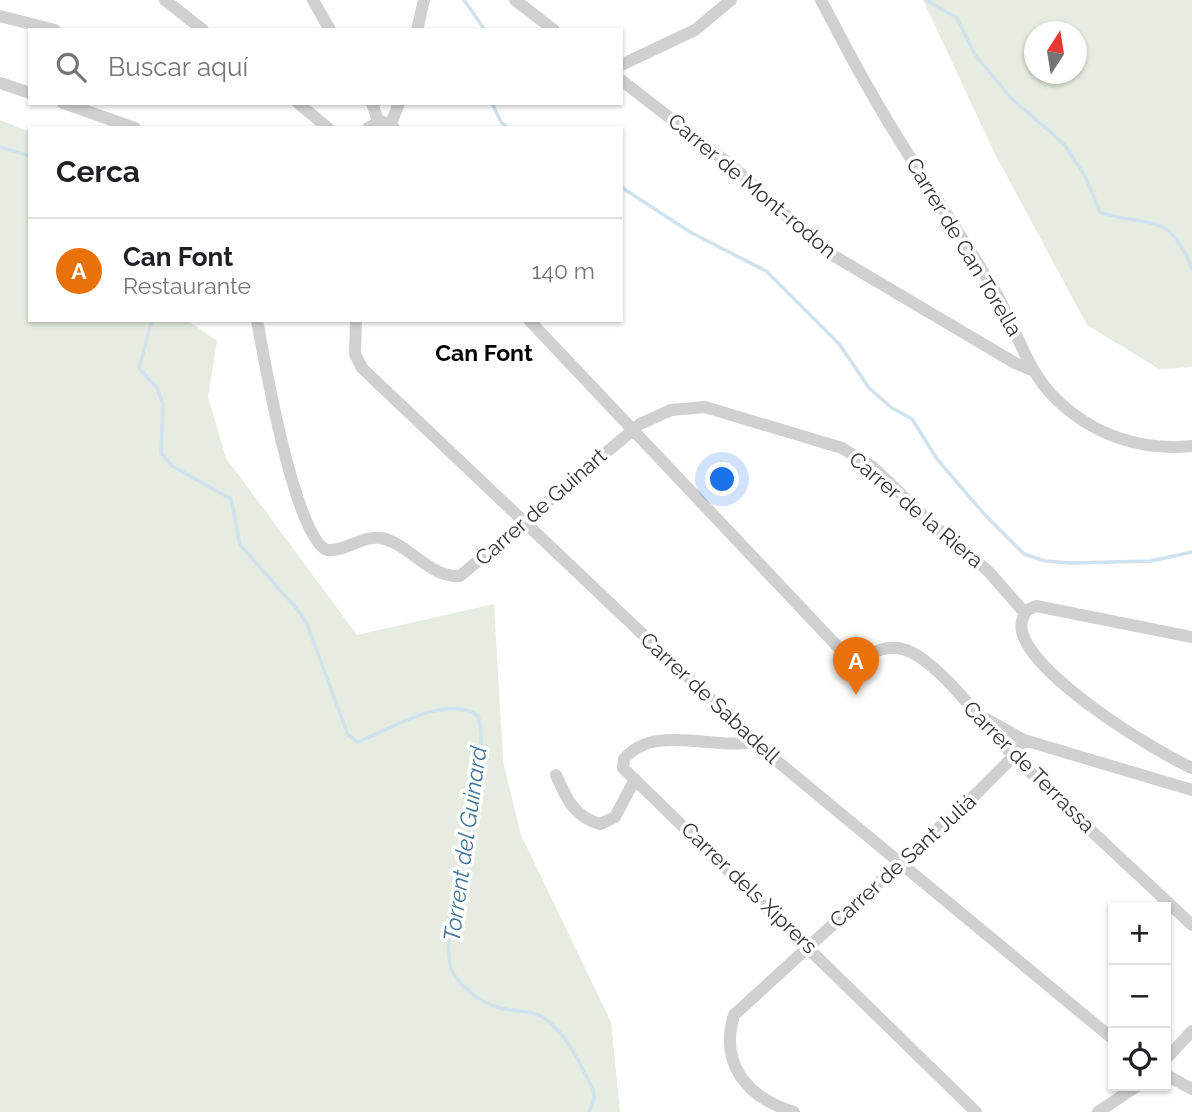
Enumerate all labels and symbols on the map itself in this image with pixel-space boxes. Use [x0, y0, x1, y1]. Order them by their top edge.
north arrow [1024, 21, 1087, 84]
street label: Carrer de Mont-rodon [663, 108, 841, 263]
street label: Carrer de Can Torella [901, 153, 1028, 340]
district label: Can Font [435, 339, 533, 366]
street label: Carrer de Guinart [470, 443, 611, 570]
street label: Carrer de la Riera [844, 446, 988, 573]
your location [705, 462, 739, 496]
street label: Carrer de Sabadell [636, 627, 785, 769]
pin: A [833, 637, 879, 695]
street label: Carrer de Terrassa [958, 696, 1100, 838]
water label: Torrent del Guinard [437, 743, 492, 943]
street label: Carrer de Sant Juliá [824, 788, 981, 933]
street label: Carrer dels Xiprers [676, 817, 822, 959]

